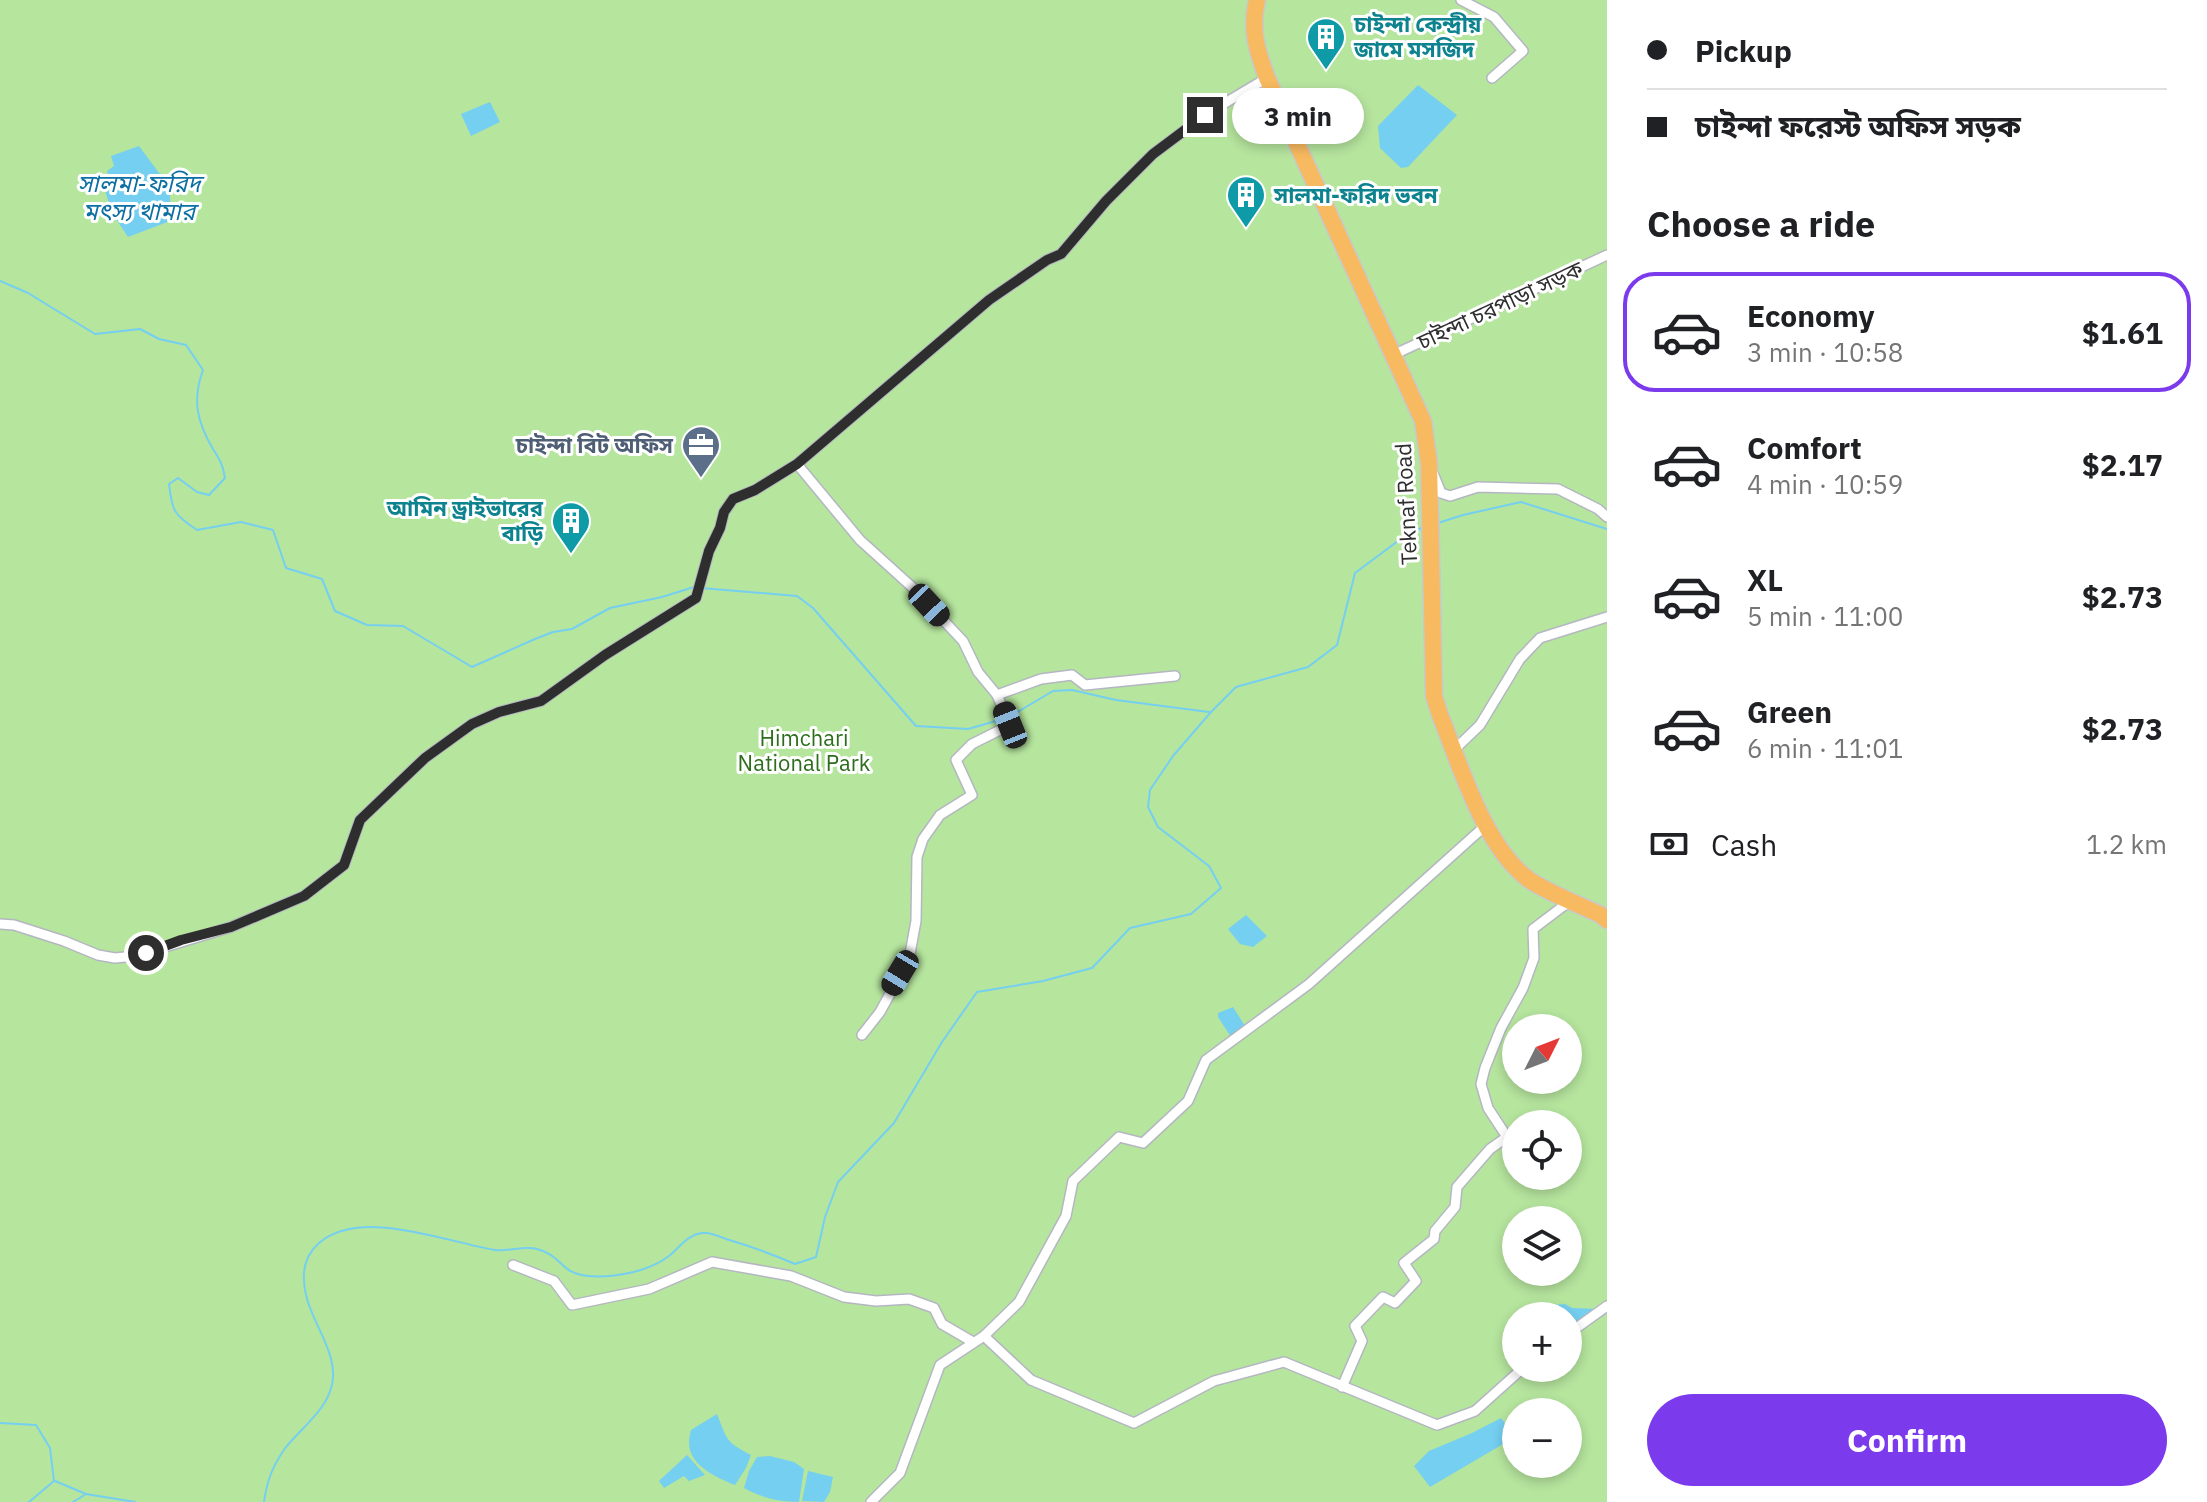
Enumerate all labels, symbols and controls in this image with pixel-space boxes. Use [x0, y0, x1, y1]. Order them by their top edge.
place label: চাইন্দা কেন্দ্রীয় জামে মসজিদ [1353, 9, 1482, 63]
building icon: চাইন্দা কেন্দ্রীয় জামে মসজিদ [1305, 16, 1347, 71]
text: Pickup [1695, 31, 1792, 70]
callout: 3 min [1233, 87, 1365, 143]
route end [1187, 97, 1223, 133]
text: 3 min [1264, 99, 1332, 133]
text: চাইন্দা ফরেস্ট অফিস সড়ক [1695, 106, 2021, 145]
water label: সালমা-ফরিদ মৎস্য খামার [77, 167, 205, 227]
building icon: সালমা-ফরিদ ভবন [1225, 174, 1267, 229]
place label: সালমা-ফরিদ ভবন [1273, 180, 1438, 209]
text: Choose a ride [1647, 200, 1875, 247]
street label: চাইন্দা চরপাড়া সড়ক [1411, 253, 1588, 356]
icon: car [1651, 296, 1723, 368]
text: Economy [1747, 296, 1875, 335]
text: $1.61 [2082, 313, 2163, 352]
text: 3 min · 10:58 [1747, 335, 1903, 369]
office icon: চাইন্দা বিট অফিস [680, 424, 722, 479]
icon: car [1651, 428, 1723, 500]
text: Comfort [1747, 428, 1862, 467]
place label: চাইন্দা বিট অফিস [515, 430, 674, 459]
street label: Teknaf Road [1388, 442, 1423, 566]
text: $2.17 [2082, 445, 2163, 484]
text: 4 min · 10:59 [1747, 467, 1903, 501]
place label: আমিন ড্রাইভারের বাড়ি [386, 493, 544, 547]
building icon: আমিন ড্রাইভারের বাড়ি [550, 500, 592, 555]
icon: car [1651, 560, 1723, 632]
text: XL [1747, 560, 1783, 599]
text: $2.73 [2082, 577, 2163, 616]
car [904, 579, 954, 631]
text: 5 min · 11:00 [1747, 599, 1903, 633]
icon: car [1651, 692, 1723, 764]
text: Green [1747, 692, 1832, 731]
car [990, 698, 1030, 752]
text: $2.73 [2082, 709, 2163, 748]
park label: Himchari National Park [738, 723, 871, 777]
text: 6 min · 11:01 [1747, 731, 1903, 765]
icon: cash [1647, 822, 1691, 866]
text: Cash [1711, 825, 1777, 864]
text: 1.2 km [2086, 827, 2167, 861]
route start [128, 935, 164, 971]
car [877, 946, 923, 1000]
north arrow [1502, 1014, 1582, 1094]
map controls [1502, 1014, 1582, 1478]
button: locate [1502, 1110, 1582, 1190]
button: layers [1502, 1206, 1582, 1286]
button: + [1502, 1302, 1582, 1382]
button: Confirm [1647, 1394, 2167, 1486]
button: − [1502, 1398, 1582, 1478]

